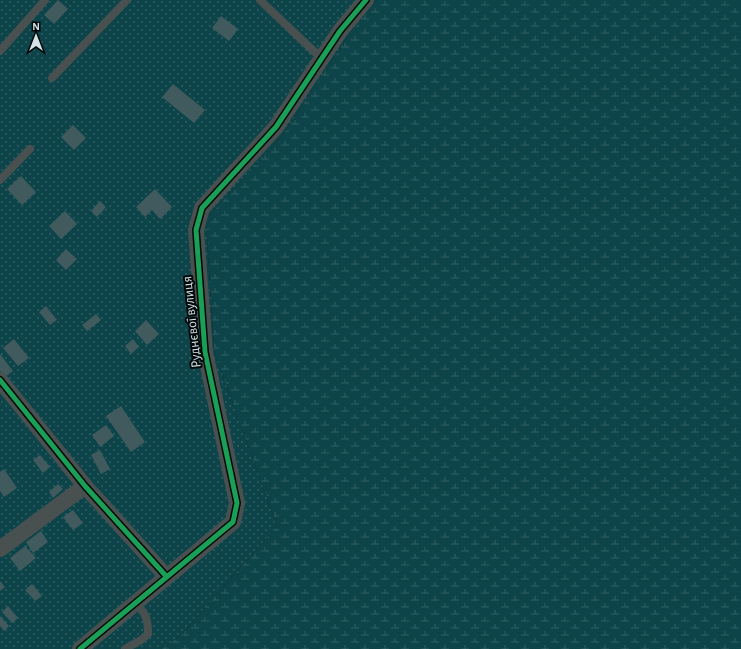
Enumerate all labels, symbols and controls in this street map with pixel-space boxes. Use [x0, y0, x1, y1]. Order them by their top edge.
north arrow [16, 16, 56, 56]
text: N [32, 21, 40, 32]
street label: Руднєвої вулиця [180, 275, 204, 369]

